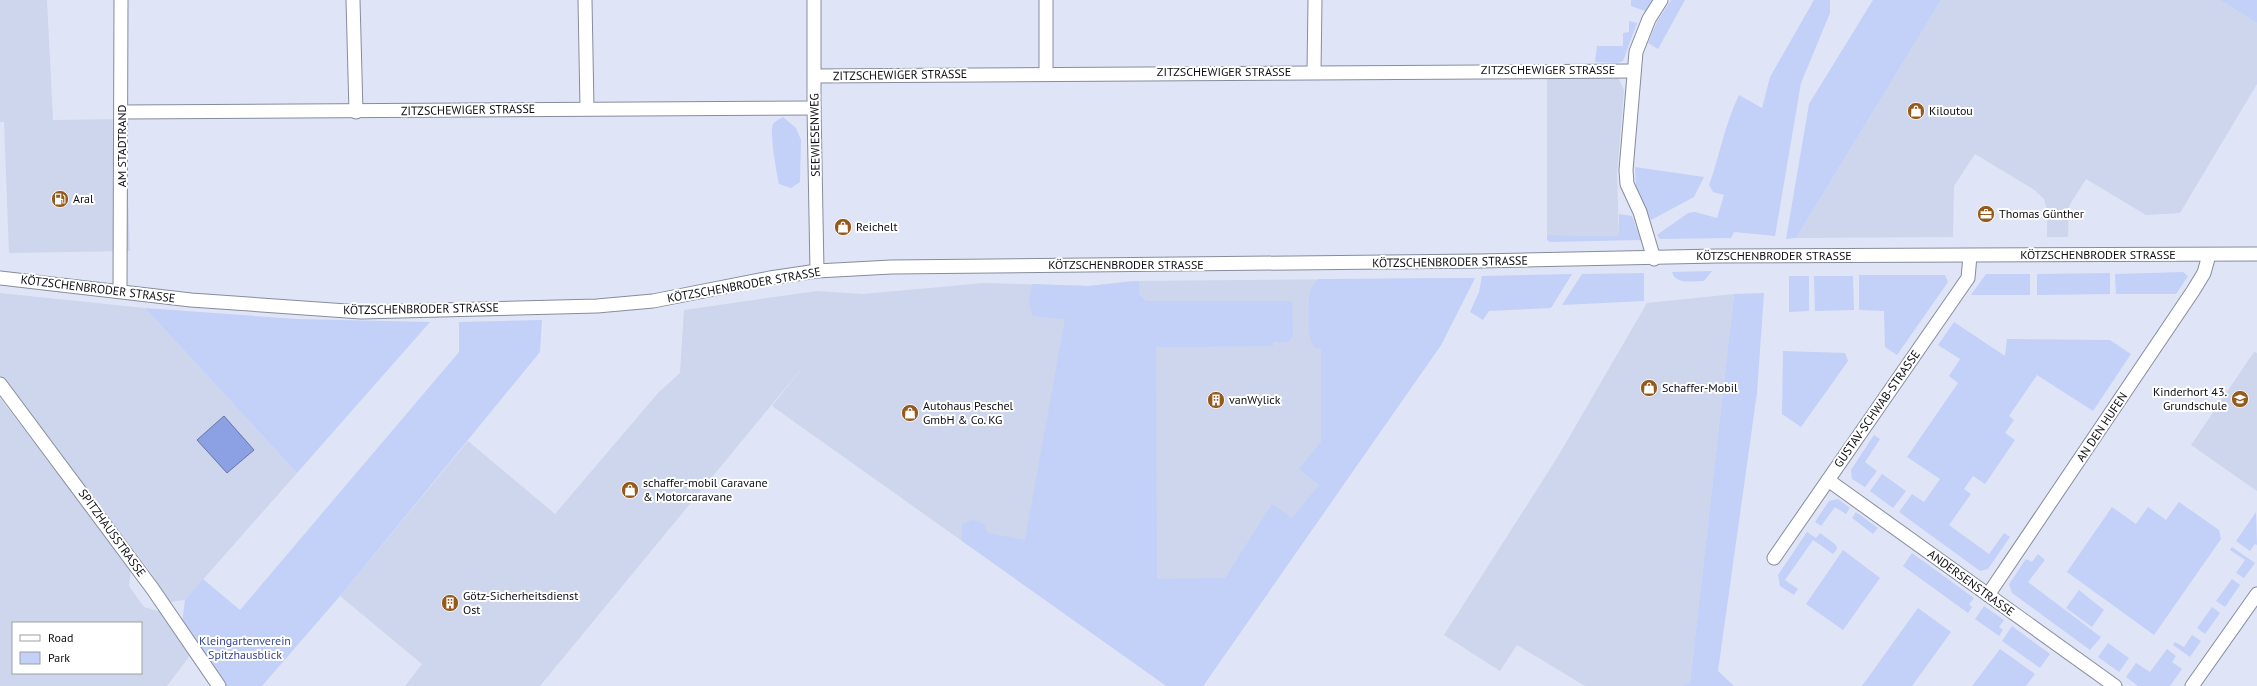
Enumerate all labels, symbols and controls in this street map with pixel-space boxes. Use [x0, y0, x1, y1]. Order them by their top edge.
street label: ZITZSCHEWIGER STRASSE [1481, 62, 1615, 77]
street label: ZITZSCHEWIGER STRASSE [1157, 64, 1291, 79]
street label: ZITZSCHEWIGER STRASSE [833, 66, 967, 83]
street label: SEEWIESENWEG [806, 93, 823, 177]
street label: ZITZSCHEWIGER STRASSE [401, 101, 535, 118]
shop icon: Kiloutou [1906, 101, 1926, 121]
place label: Kiloutou [1929, 103, 1973, 118]
street label: AM STADTRAND [114, 105, 129, 187]
fuel station icon: Aral [50, 189, 70, 209]
place label: Aral [73, 191, 94, 206]
office icon: Thomas Günther [1976, 204, 1996, 224]
place label: Thomas Günther [1999, 206, 2084, 221]
shop icon: Reichelt [833, 217, 853, 237]
place label: Reichelt [856, 219, 898, 234]
street label: KÖTZSCHENBRODER STRASSE [2020, 247, 2176, 262]
street label: KÖTZSCHENBRODER STRASSE [1696, 248, 1852, 263]
street label: KÖTZSCHENBRODER STRASSE [1372, 253, 1528, 270]
street label: KÖTZSCHENBRODER STRASSE [1048, 257, 1204, 272]
street label: KÖTZSCHENBRODER STRASSE [666, 264, 822, 305]
street label: KÖTZSCHENBRODER STRASSE [20, 272, 176, 305]
street label: KÖTZSCHENBRODER STRASSE [343, 300, 499, 317]
street label: GUSTAV-SCHWAB-STRASSE [1830, 347, 1923, 470]
shop icon: Schaffer-Mobil [1639, 378, 1659, 398]
place label: Schaffer-Mobil [1662, 380, 1738, 395]
place label: Kinderhort 43. Grundschule [2153, 384, 2227, 413]
street label: AN DEN HUFEN [2073, 389, 2130, 464]
school or university icon: Kinderhort 43. Grundschule [2230, 389, 2250, 409]
building icon: vanWylick [1206, 390, 1226, 410]
place label: vanWylick [1229, 392, 1281, 407]
place label: Autohaus Peschel GmbH & Co. KG [923, 398, 1014, 427]
shop icon: Autohaus Peschel GmbH & Co. KG [900, 403, 920, 423]
place label: schaffer-mobil Caravane & Motorcaravane [643, 475, 768, 504]
shop icon: schaffer-mobil Caravane & Motorcaravane [620, 480, 640, 500]
street label: SPITZHAUSSTRASSE [76, 486, 149, 580]
street label: ANDERSENSTRASSE [1925, 546, 2018, 619]
place label: Götz-Sicherheitsdienst Ost [463, 588, 578, 617]
building icon: Götz-Sicherheitsdienst Ost [440, 593, 460, 613]
legend [12, 622, 142, 674]
text: Road [48, 630, 73, 645]
park label: Kleingartenverein Spitzhausblick [199, 633, 291, 662]
text: Park [48, 650, 70, 665]

